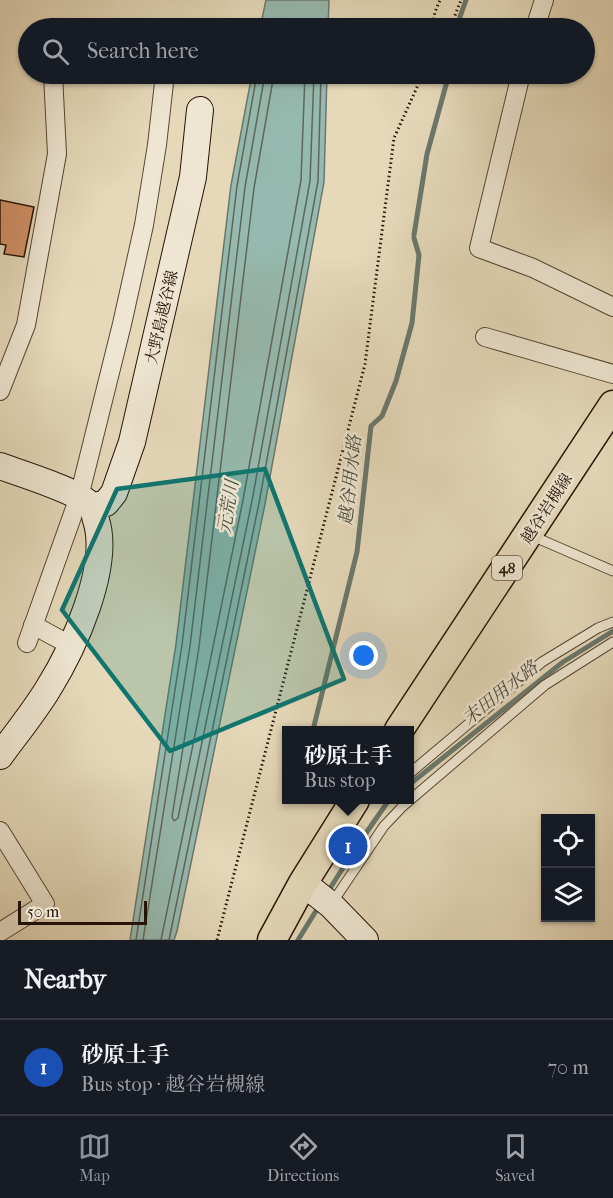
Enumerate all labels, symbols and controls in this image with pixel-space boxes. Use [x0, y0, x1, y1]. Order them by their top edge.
search box [18, 18, 595, 84]
icon: search [39, 35, 72, 68]
text: Search here [87, 38, 199, 64]
street label: 大野島越谷線 [141, 268, 182, 366]
water label: 越谷用水路 [335, 432, 366, 526]
street label: 越谷岩槻線 [517, 470, 576, 547]
water label: 元荒川 [214, 477, 243, 535]
road number: 48 [492, 556, 522, 580]
your location [349, 641, 378, 670]
water label: 末田用水路 [458, 656, 544, 729]
popup [282, 726, 414, 804]
text: 砂原土手 [304, 743, 392, 769]
text: Bus stop [304, 769, 376, 792]
map controls [541, 814, 595, 922]
button: locate [541, 814, 595, 868]
pin: 1 [328, 824, 368, 868]
button: layers [541, 868, 595, 922]
scale bar [18, 898, 147, 926]
text: 50 m [27, 902, 59, 921]
text: Nearby [24, 964, 106, 995]
text: 砂原土手 [81, 1042, 169, 1068]
text: 1 [40, 1056, 47, 1079]
text: 70 m [547, 1056, 589, 1079]
text: Bus stop · 越谷岩槻線 [81, 1073, 265, 1096]
tab: Map [78, 1130, 111, 1185]
tab: Directions [267, 1130, 339, 1185]
tab: Saved [495, 1130, 535, 1185]

